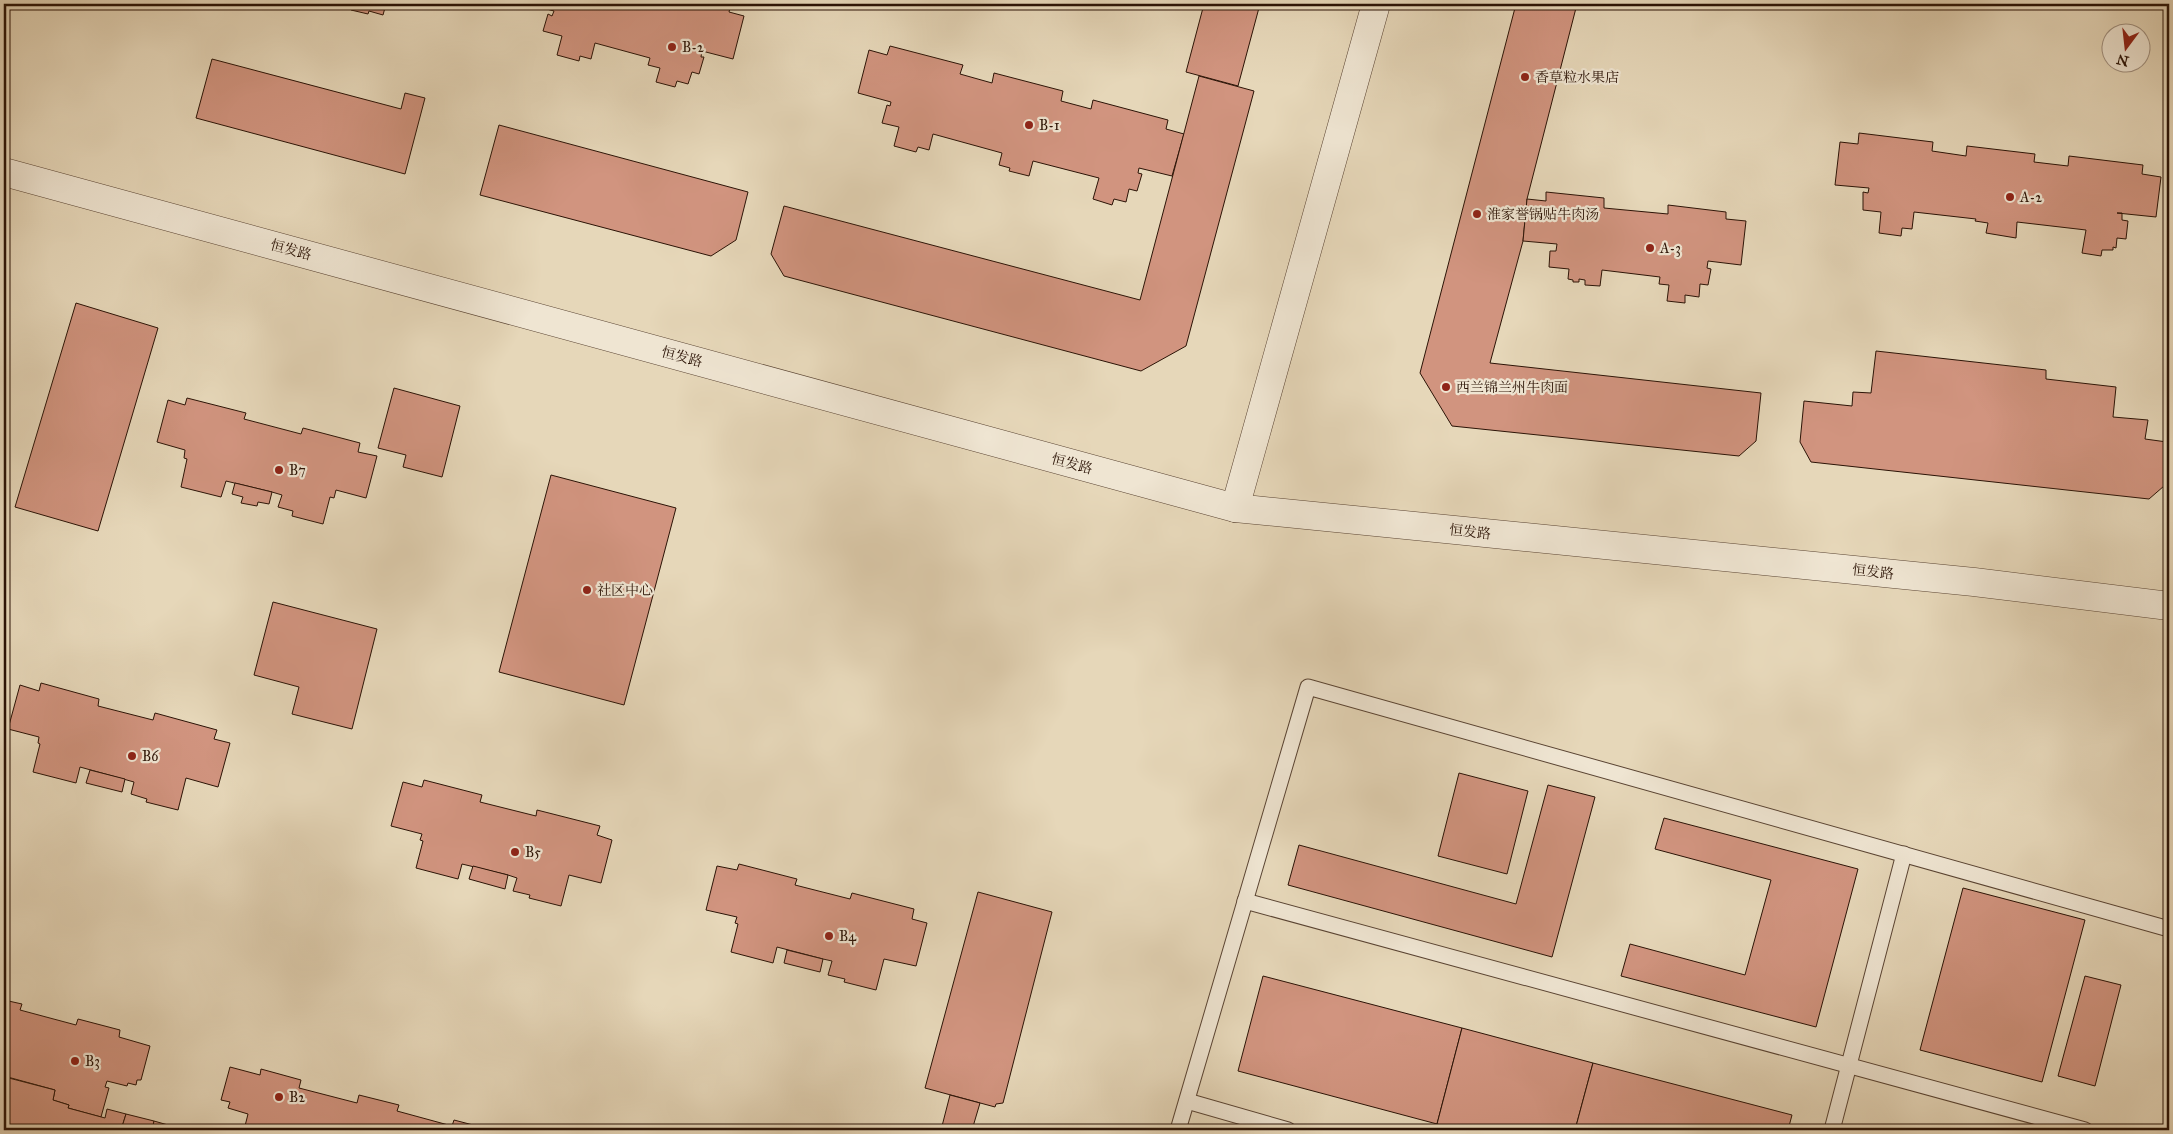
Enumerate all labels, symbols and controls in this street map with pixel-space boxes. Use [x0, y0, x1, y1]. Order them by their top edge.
north arrow [2100, 22, 2150, 72]
place label: B-2 [682, 39, 704, 56]
marker: B-2 [666, 41, 678, 53]
text: N [2115, 50, 2131, 70]
place label: 香草粒水果店 [1535, 69, 1619, 86]
marker: 香草粒水果店 [1519, 71, 1531, 83]
place label: B-1 [1039, 117, 1060, 134]
marker: B-1 [1023, 119, 1035, 131]
place label: A-2 [2019, 189, 2042, 206]
marker: A-2 [2004, 191, 2016, 203]
place label: 淮家誉锅贴牛肉汤 [1487, 206, 1599, 223]
marker: 淮家誉锅贴牛肉汤 [1471, 208, 1483, 220]
street label: 恒发路 [269, 236, 313, 264]
place label: A-3 [1659, 240, 1681, 257]
marker: A-3 [1644, 242, 1656, 254]
street label: 恒发路 [660, 343, 704, 371]
place label: 西兰锦兰州牛肉面 [1456, 379, 1568, 396]
marker: 西兰锦兰州牛肉面 [1440, 381, 1452, 393]
street label: 恒发路 [1050, 450, 1094, 478]
place label: B7 [289, 462, 306, 479]
marker: B7 [273, 464, 285, 476]
street label: 恒发路 [1448, 521, 1492, 543]
street label: 恒发路 [1851, 561, 1895, 583]
place label: 社区中心 [597, 582, 653, 599]
marker: 社区中心 [581, 584, 593, 596]
place label: B6 [142, 748, 159, 765]
marker: B6 [126, 750, 138, 762]
place label: B5 [525, 844, 541, 861]
marker: B5 [509, 846, 521, 858]
place label: B4 [839, 928, 857, 945]
marker: B4 [823, 930, 835, 942]
place label: B3 [85, 1053, 100, 1070]
marker: B3 [69, 1055, 81, 1067]
place label: B2 [289, 1089, 305, 1106]
marker: B2 [273, 1091, 285, 1103]

